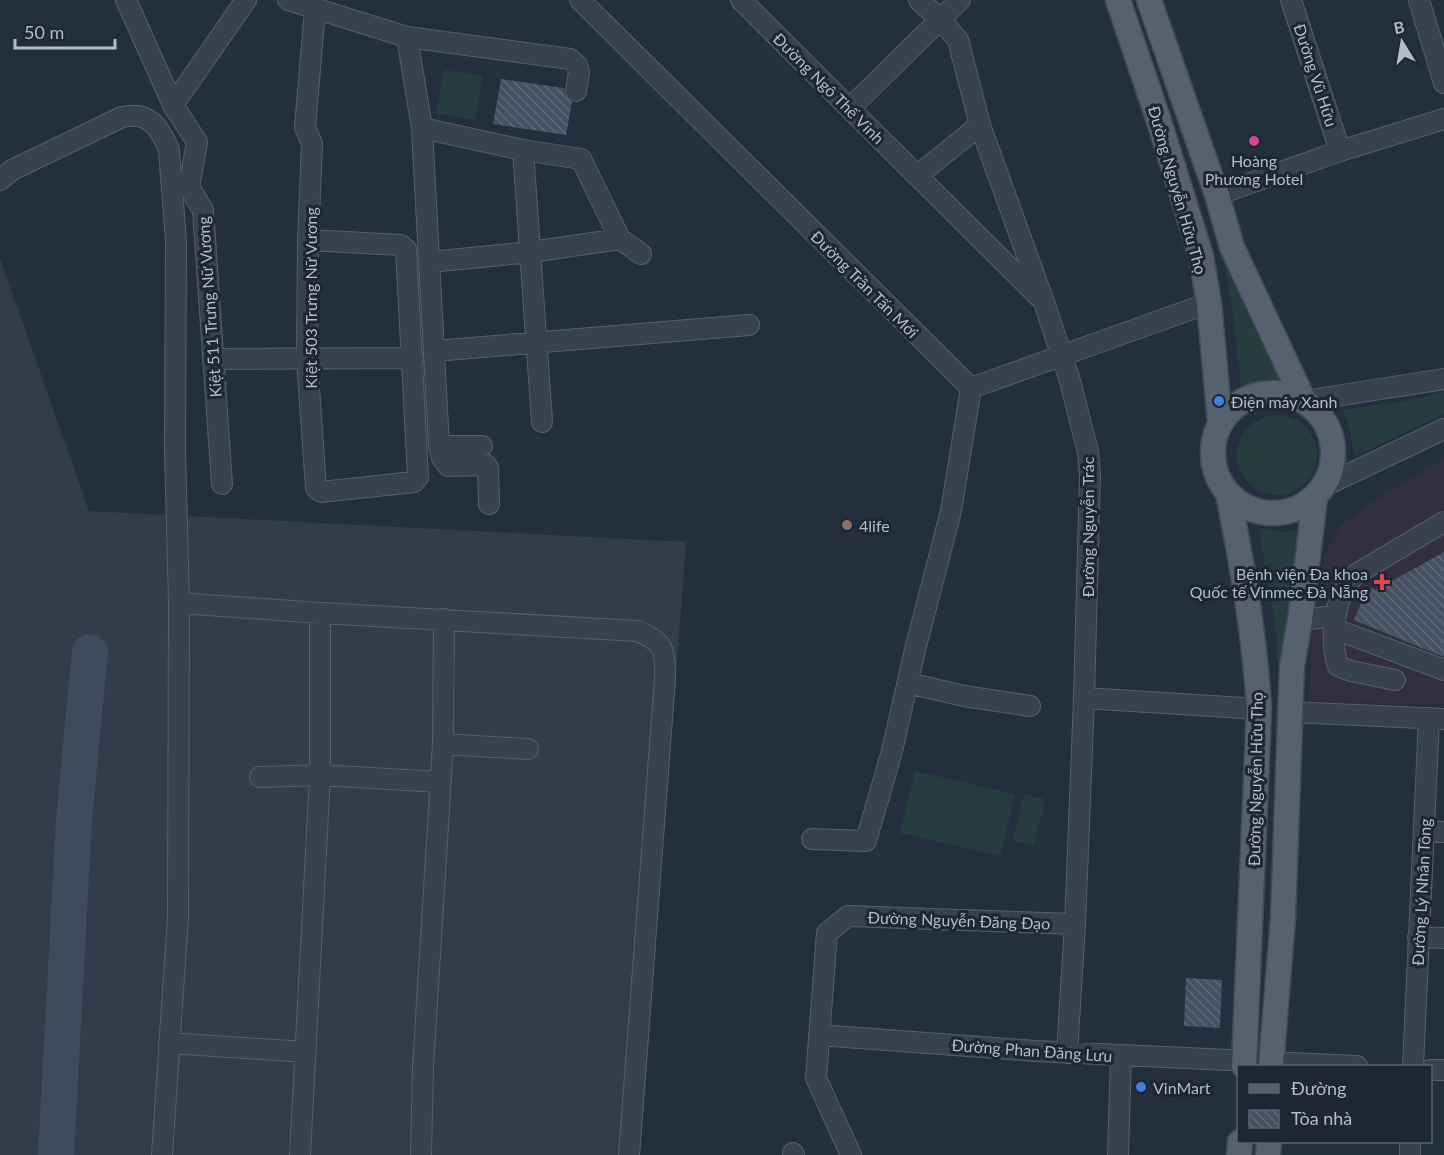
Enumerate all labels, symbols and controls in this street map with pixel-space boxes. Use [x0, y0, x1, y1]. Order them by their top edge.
scale bar [15, 12, 116, 50]
north arrow [1372, 12, 1432, 72]
text: B [1392, 16, 1406, 37]
text: 50 m [24, 21, 64, 43]
street label: Đường Vũ Hữu [1290, 21, 1342, 129]
street label: Đường Ngô Thế Vinh [770, 29, 888, 147]
street label: Đường Nguyễn Hữu Thọ [1145, 104, 1211, 276]
marker: Hoàng Phương Hotel [1247, 134, 1261, 148]
place label: Hoàng Phương Hotel [1205, 151, 1303, 188]
street label: Kiệt 503 Trưng Nữ Vương [301, 207, 320, 389]
street label: Kiệt 511 Trưng Nữ Vương [193, 216, 225, 398]
street label: Đường Trần Tấn Mới [807, 226, 923, 342]
place label: Điện máy Xanh [1231, 392, 1337, 411]
marker: Điện máy Xanh [1212, 394, 1226, 408]
street label: Đường Nguyễn Trác [1078, 456, 1097, 597]
place label: 4life [859, 516, 890, 535]
marker: 4life [840, 518, 854, 532]
place label: Bệnh viện Đa khoa Quốc tế Vinmec Đà Nẵng [1190, 564, 1368, 601]
marker: Bệnh viện Đa khoa Quốc tế Vinmec Đà Nẵng [1373, 573, 1391, 591]
street label: Đường Nguyễn Hữu Thọ [1244, 692, 1266, 866]
street label: Đường Lý Nhân Tông [1408, 818, 1434, 966]
street label: Đường Nguyễn Đăng Đạo [867, 907, 1051, 933]
street label: Đường Phan Đăng Lưu [951, 1035, 1113, 1065]
legend [1237, 1065, 1432, 1143]
text: Đường [1291, 1077, 1346, 1099]
place label: VinMart [1153, 1078, 1211, 1097]
marker: VinMart [1134, 1080, 1148, 1094]
text: Tòa nhà [1291, 1107, 1352, 1129]

